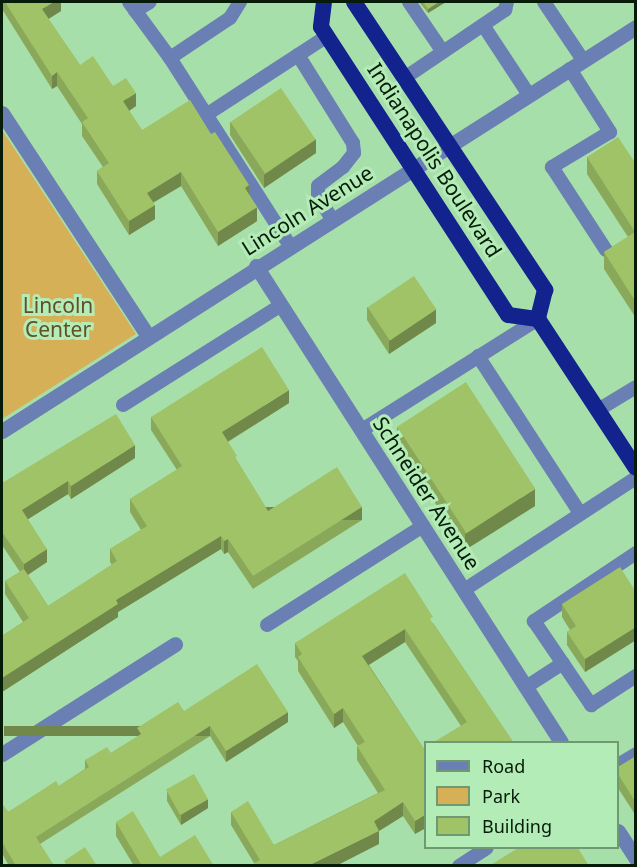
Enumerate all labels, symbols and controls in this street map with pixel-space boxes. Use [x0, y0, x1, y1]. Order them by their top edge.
street label: Indianapolis Boulevard [363, 58, 507, 262]
street label: Lincoln Avenue [237, 160, 377, 260]
park label: Lincoln Center [23, 292, 93, 342]
street label: Schneider Avenue [368, 412, 486, 574]
legend [424, 741, 619, 849]
text: Road [482, 754, 525, 778]
text: Park [482, 784, 520, 808]
text: Building [482, 814, 552, 838]

